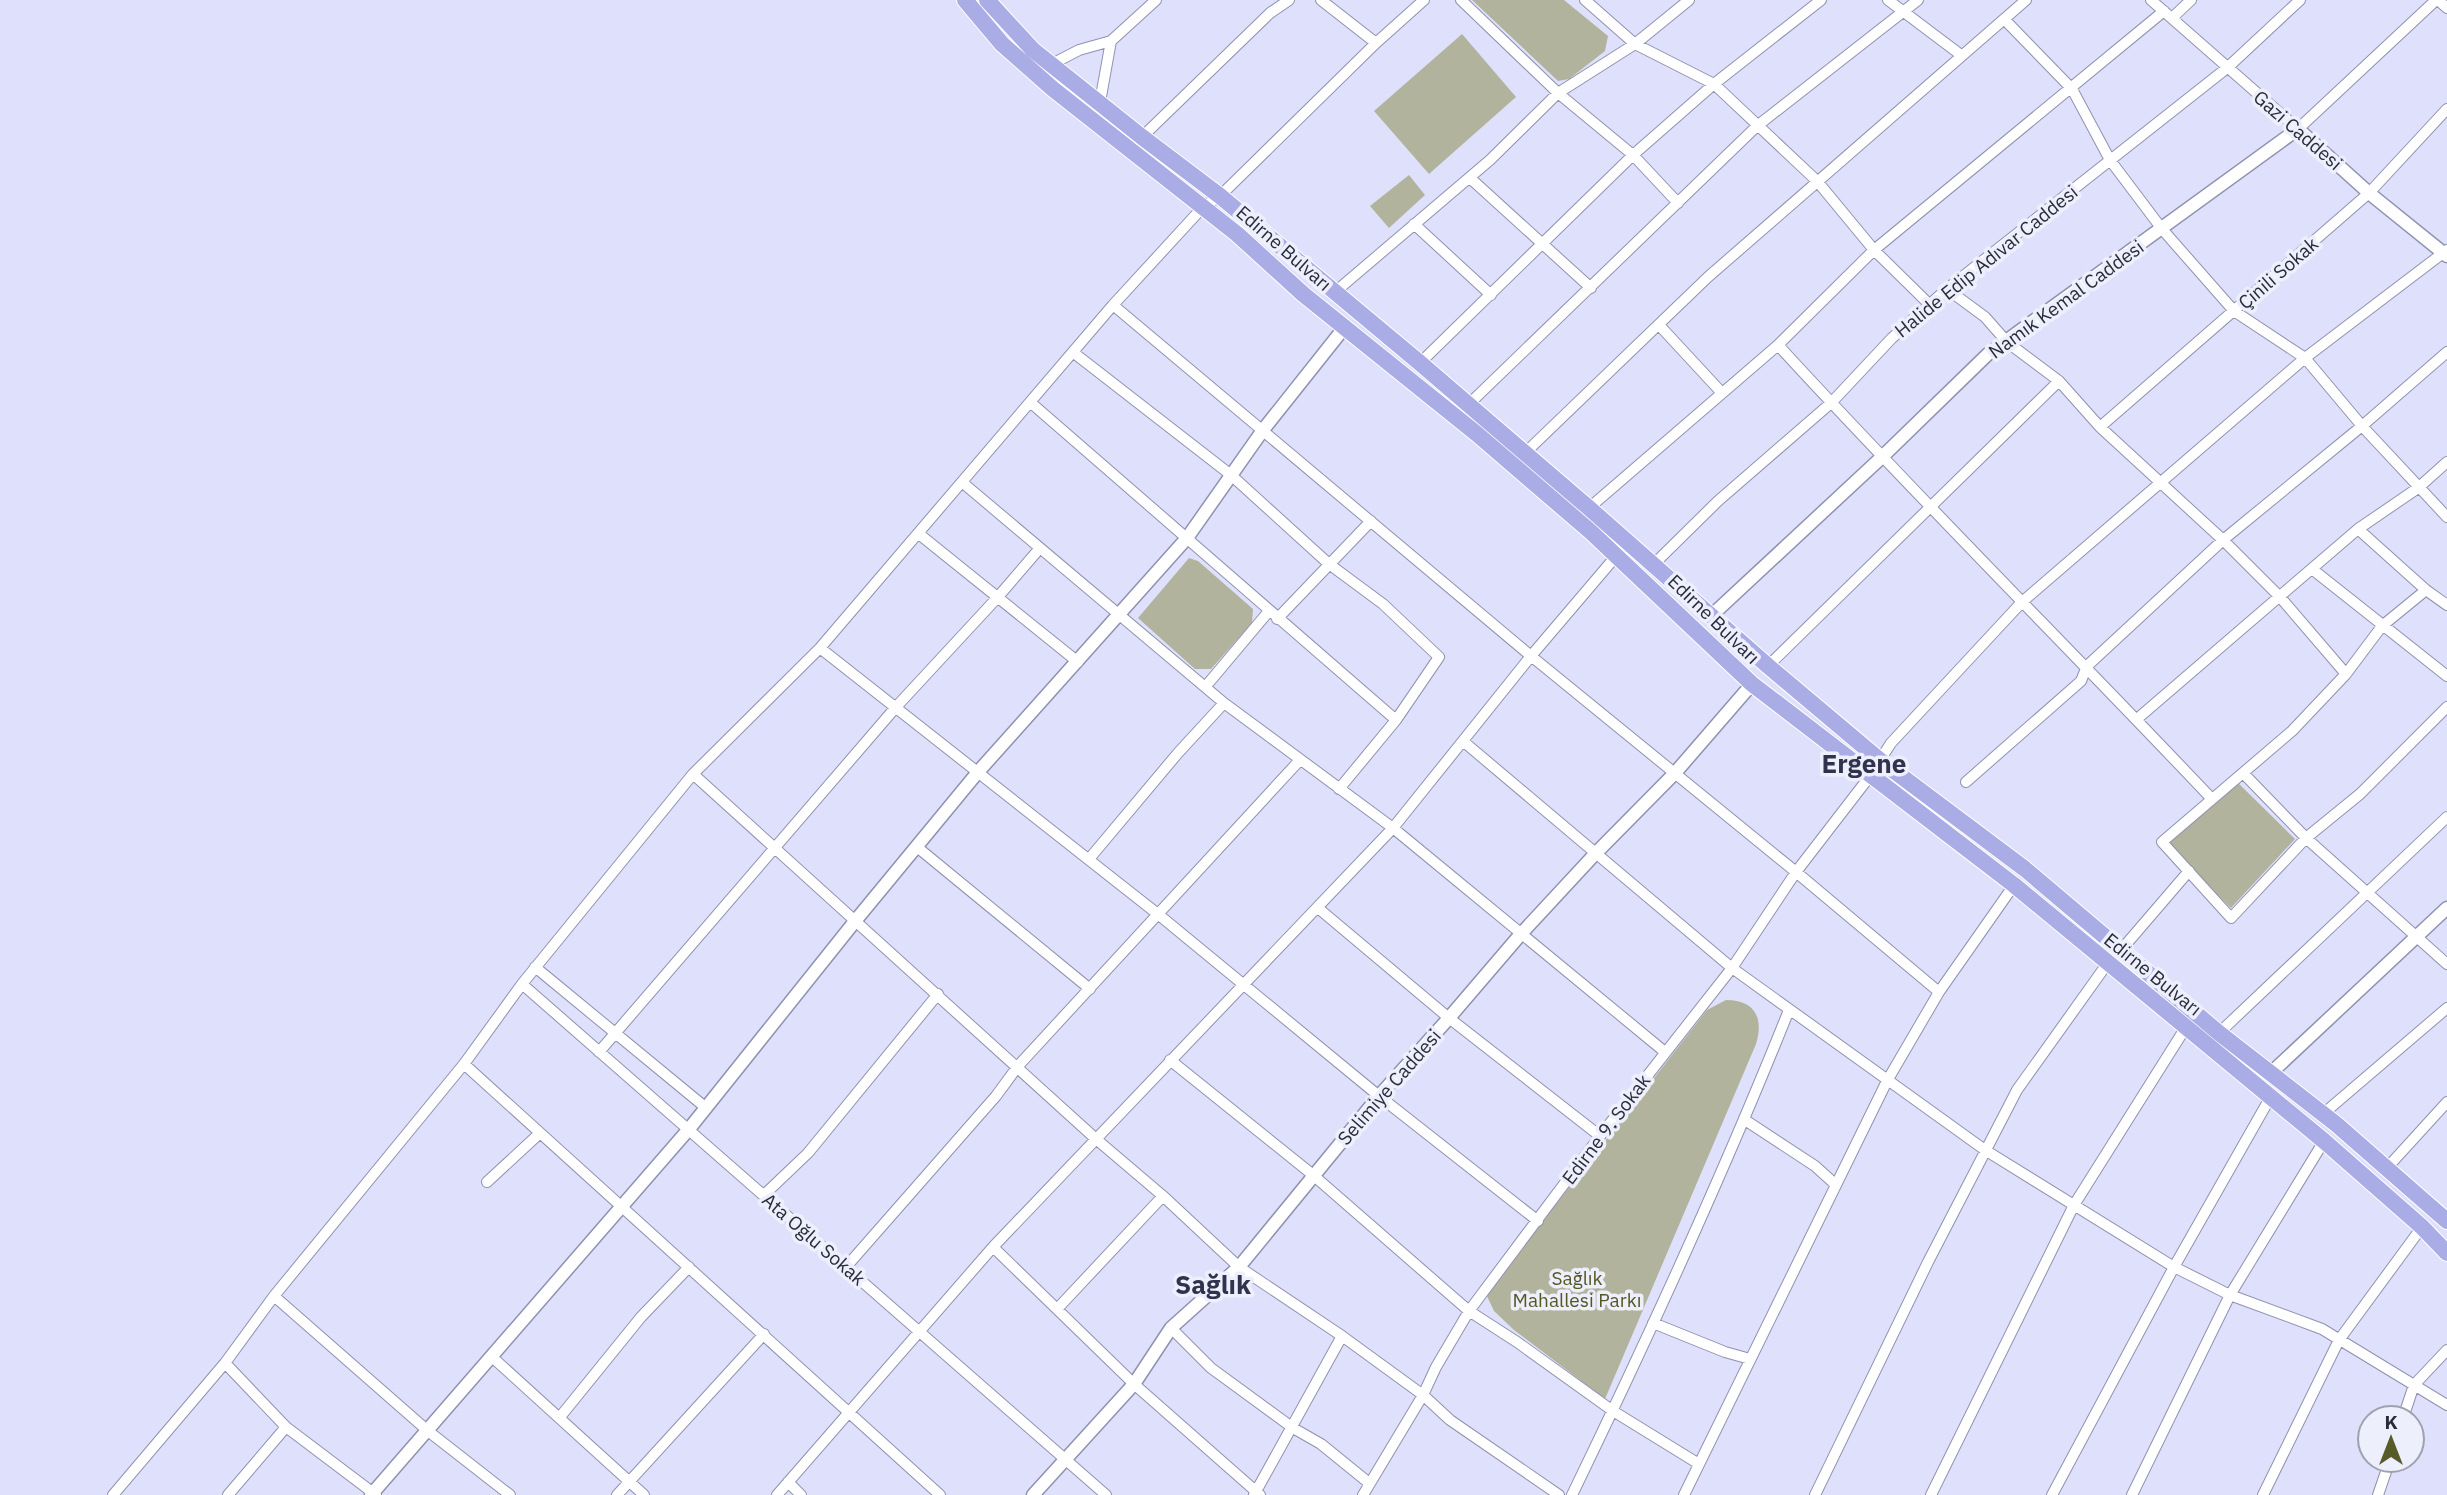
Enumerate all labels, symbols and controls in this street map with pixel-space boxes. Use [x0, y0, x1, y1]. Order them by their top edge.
street label: Gazi Caddesi [2249, 85, 2347, 175]
street label: Halide Edip Adıvar Caddesi [1890, 180, 2082, 342]
street label: Edirne Bulvarı [1231, 200, 1337, 296]
street label: Çinili Sokak [2233, 232, 2323, 314]
street label: Namık Kemal Caddesi [1984, 235, 2148, 363]
street label: Edirne Bulvarı [1663, 569, 1765, 669]
district label: Ergene [1822, 746, 1906, 780]
street label: Edirne Bulvarı [2099, 927, 2207, 1021]
street label: Selimiye Caddesi [1332, 1024, 1446, 1150]
street label: Edirne 9. Sokak [1557, 1069, 1655, 1189]
street label: Ata Oğlu Sokak [757, 1188, 871, 1290]
park label: Sağlık Mahallesi Parkı [1513, 1266, 1641, 1312]
district label: Sağlık [1175, 1267, 1251, 1301]
north arrow [2356, 1404, 2426, 1474]
text: K [2384, 1410, 2398, 1434]

